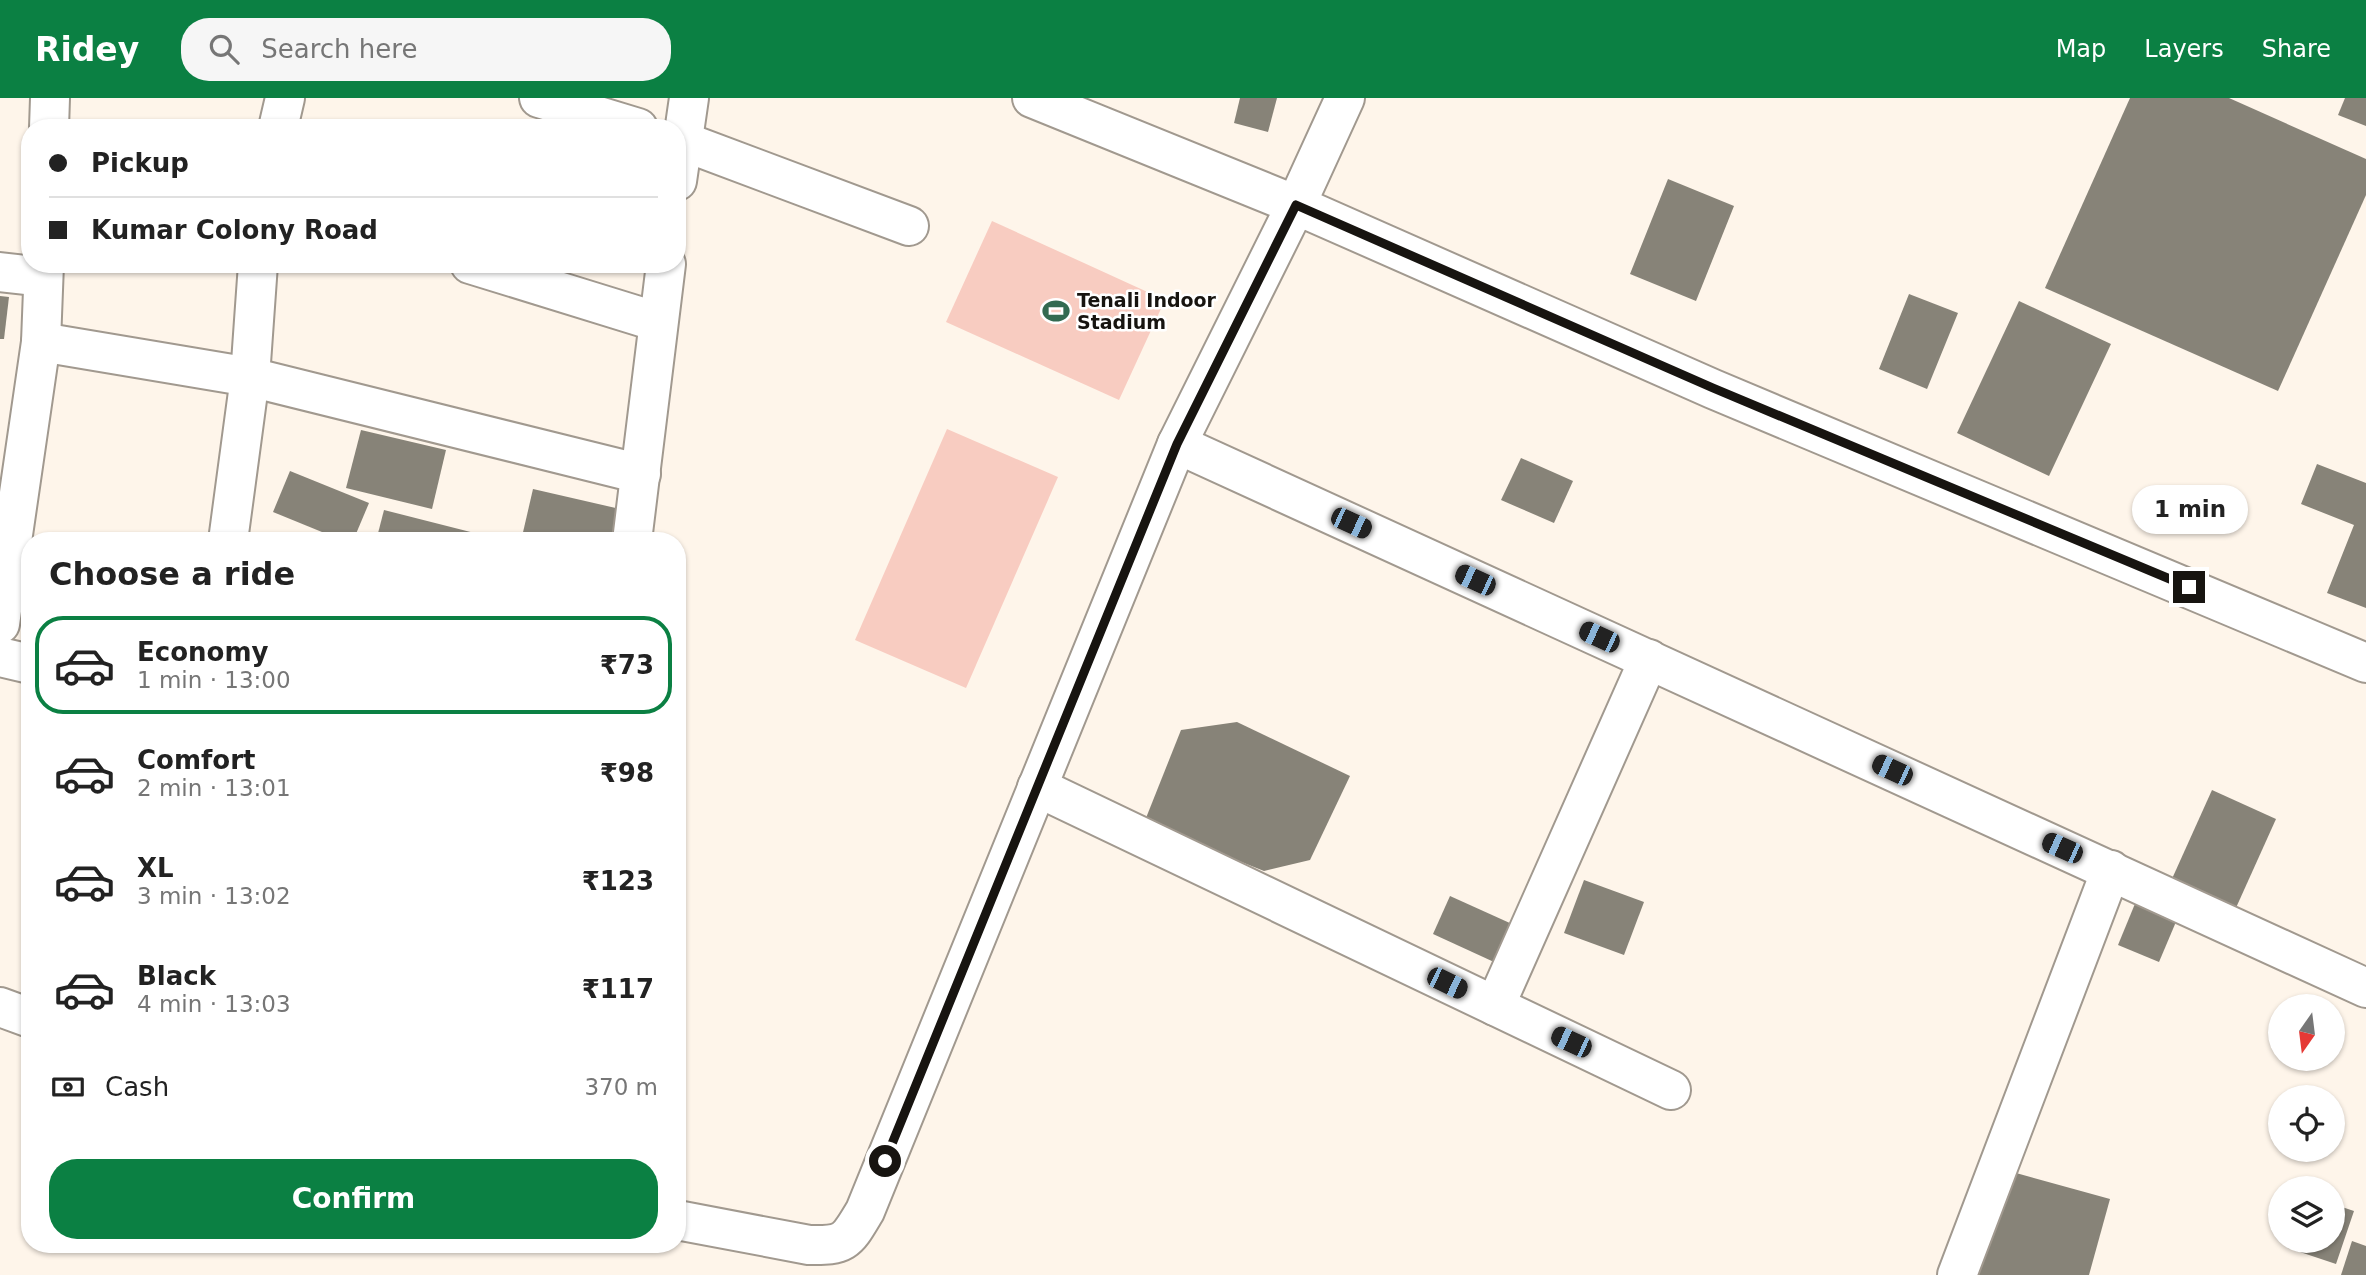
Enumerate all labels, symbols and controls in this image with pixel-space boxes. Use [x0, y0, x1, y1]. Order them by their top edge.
search box [181, 18, 671, 81]
text: Ridey [35, 30, 139, 69]
icon: search [205, 30, 243, 68]
text: Search here [261, 34, 417, 64]
text: Map [2056, 35, 2106, 63]
text: Layers [2144, 35, 2224, 63]
text: Share [2262, 35, 2331, 63]
text: Pickup [91, 148, 189, 178]
text: Kumar Colony Road [91, 215, 378, 245]
place label: Tenali Indoor Stadium [1077, 289, 1217, 333]
sports icon: Tenali Indoor Stadium [1041, 296, 1071, 326]
callout: 1 min [2131, 486, 2247, 534]
text: 1 min [2154, 496, 2226, 522]
car [1328, 505, 1375, 541]
text: Choose a ride [49, 555, 295, 593]
car [1452, 562, 1499, 598]
route end [2173, 571, 2205, 603]
car [1576, 619, 1623, 655]
icon: car [53, 634, 116, 697]
text: Economy [137, 637, 268, 667]
text: ₹73 [600, 650, 654, 680]
text: 1 min · 13:00 [137, 667, 291, 693]
icon: car [53, 742, 116, 805]
text: Comfort [137, 745, 255, 775]
car [1869, 752, 1916, 788]
text: ₹98 [600, 758, 654, 788]
text: 2 min · 13:01 [137, 775, 291, 801]
car [2039, 830, 2086, 866]
icon: car [53, 850, 116, 913]
text: XL [137, 853, 174, 883]
text: ₹123 [582, 866, 654, 896]
text: 3 min · 13:02 [137, 883, 291, 909]
icon: car [53, 958, 116, 1021]
text: Black [137, 961, 216, 991]
car [1424, 964, 1471, 1002]
text: ₹117 [582, 974, 654, 1004]
text: 4 min · 13:03 [137, 991, 291, 1017]
north arrow [2268, 994, 2345, 1071]
map controls [2268, 994, 2345, 1253]
car [1548, 1024, 1595, 1060]
icon: cash [49, 1068, 87, 1106]
text: Cash [105, 1072, 169, 1102]
text: 370 m [584, 1074, 658, 1100]
button: locate [2268, 1085, 2345, 1162]
route start [869, 1145, 901, 1177]
button: Confirm [49, 1159, 658, 1239]
button: layers [2268, 1176, 2345, 1253]

